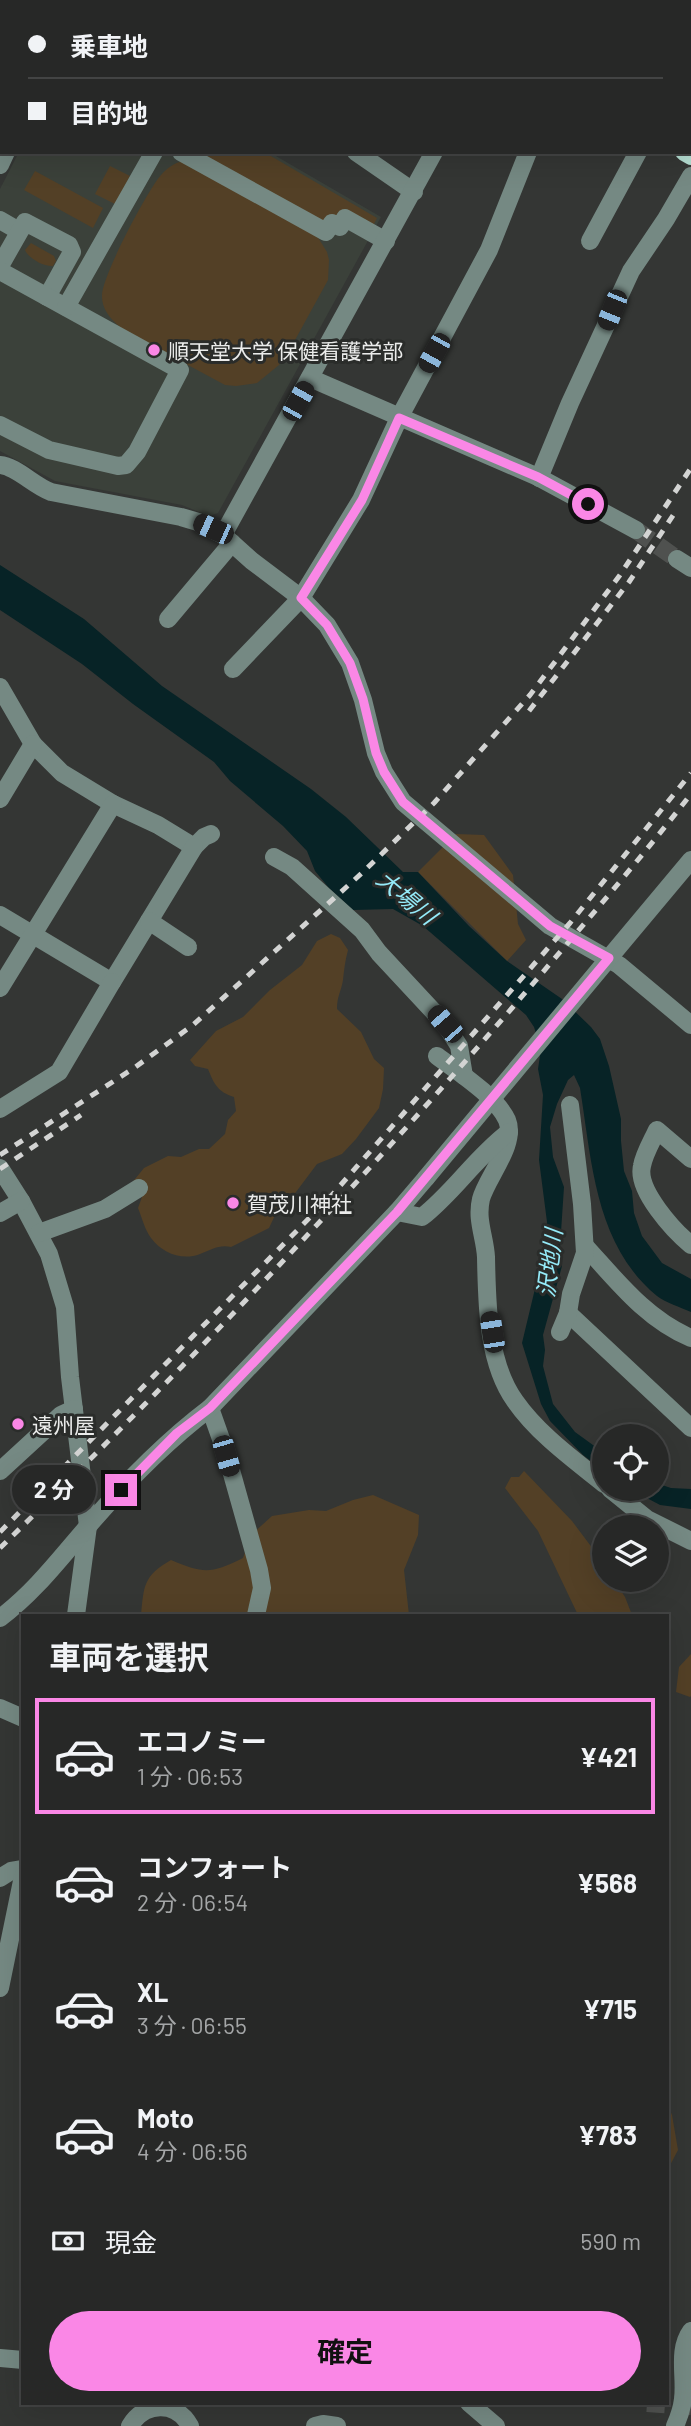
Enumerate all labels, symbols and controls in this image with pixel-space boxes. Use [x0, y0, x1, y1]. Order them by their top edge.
text: 乗車地 [70, 30, 148, 61]
text: 目的地 [70, 97, 148, 128]
car [595, 287, 630, 333]
car [415, 330, 454, 376]
place label: 順天堂大学 保健看護学部 [168, 338, 403, 363]
marker: 順天堂大学 保健看護学部 [146, 342, 162, 358]
car [279, 378, 318, 424]
route start [572, 488, 604, 520]
car [190, 511, 237, 547]
water label: 大場川 [372, 864, 445, 932]
car [424, 1001, 467, 1047]
place label: 賀茂川神社 [247, 1191, 352, 1216]
marker: 賀茂川神社 [225, 1195, 241, 1211]
water label: 沢地川 [531, 1224, 567, 1299]
car [479, 1310, 506, 1354]
place label: 遠州屋 [32, 1412, 95, 1437]
marker: 遠州屋 [10, 1416, 26, 1432]
map controls [592, 1424, 669, 1592]
button: locate [592, 1424, 669, 1501]
car [211, 1433, 242, 1479]
callout: 2 分 [12, 1466, 96, 1514]
route end [105, 1474, 137, 1506]
text: 2 分 [34, 1475, 74, 1503]
button: layers [592, 1515, 669, 1592]
text: 車両を選択 [49, 1637, 209, 1675]
icon: car [53, 1725, 116, 1788]
text: エコノミー [137, 1725, 267, 1756]
text: ¥421 [580, 1741, 637, 1772]
text: 1 分 · 06:53 [137, 1762, 243, 1790]
icon: car [53, 1851, 116, 1914]
text: コンフォート [137, 1851, 292, 1882]
text: ¥568 [577, 1867, 637, 1898]
text: 2 分 · 06:54 [137, 1888, 248, 1916]
text: XL [137, 1976, 168, 2007]
icon: car [53, 1977, 116, 2040]
text: ¥715 [583, 1993, 637, 2024]
text: 3 分 · 06:55 [137, 2011, 247, 2039]
text: Moto [137, 2102, 194, 2133]
icon: car [53, 2103, 116, 2166]
text: ¥783 [578, 2119, 637, 2150]
text: 4 分 · 06:56 [137, 2137, 248, 2165]
icon: cash [49, 2222, 87, 2260]
text: 現金 [105, 2226, 157, 2257]
text: 590 m [581, 2227, 641, 2255]
button: 確定 [49, 2311, 641, 2391]

